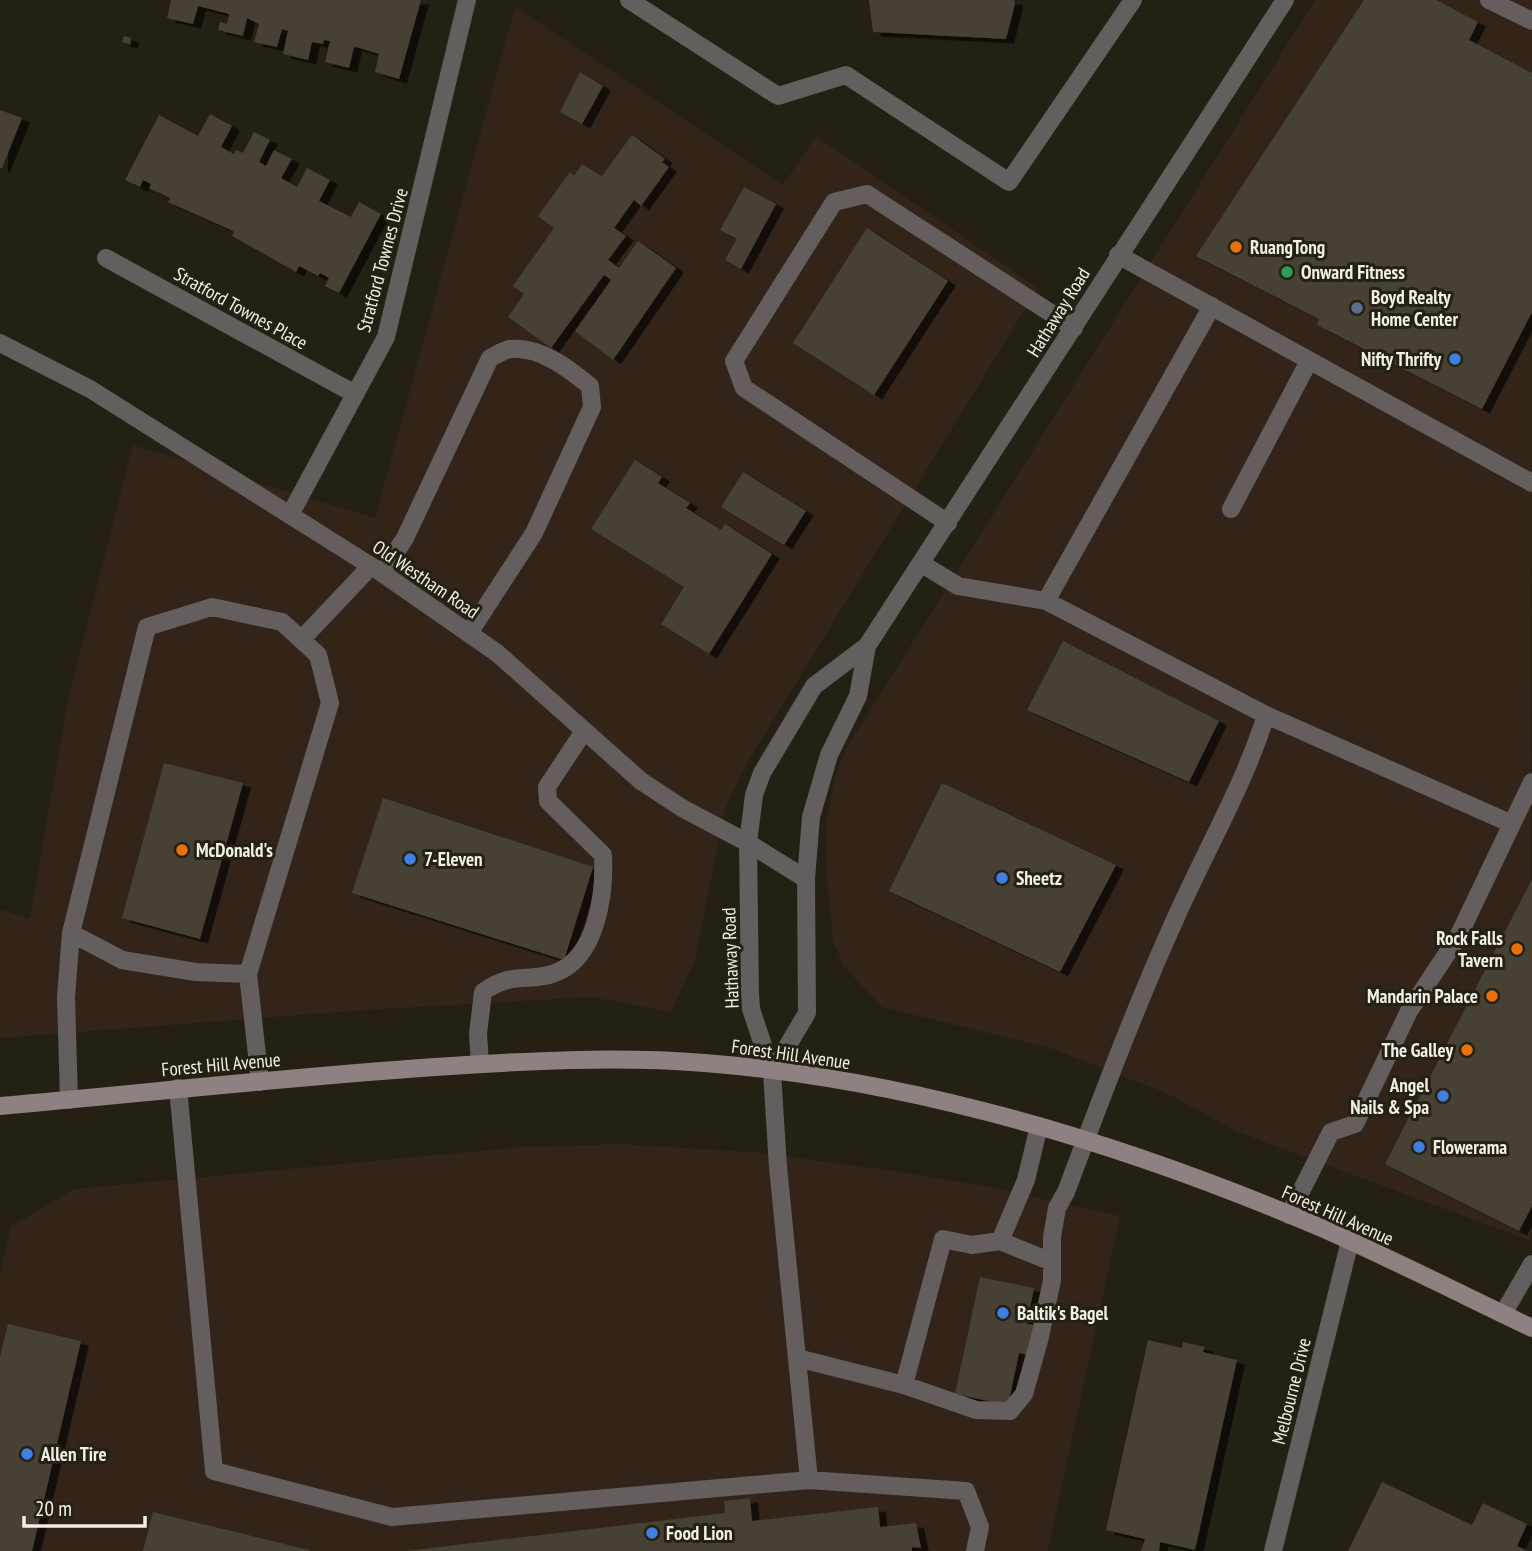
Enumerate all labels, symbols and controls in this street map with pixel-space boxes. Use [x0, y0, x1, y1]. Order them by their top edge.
street label: Stratford Townes Drive [351, 185, 413, 335]
place label: RuangTong [1250, 235, 1325, 259]
marker: RuangTong [1228, 239, 1244, 255]
place label: Onward Fitness [1301, 260, 1405, 284]
street label: Stratford Townes Place [170, 261, 312, 355]
street label: Hathaway Road [1021, 263, 1095, 361]
marker: Onward Fitness [1279, 264, 1295, 280]
place label: Boyd Realty Home Center [1371, 285, 1458, 331]
marker: Boyd Realty Home Center [1349, 300, 1365, 316]
place label: Nifty Thrifty [1361, 347, 1441, 371]
marker: Nifty Thrifty [1447, 351, 1463, 367]
street label: Old Westham Road [368, 535, 484, 623]
place label: McDonald's [196, 838, 273, 862]
marker: McDonald's [174, 842, 190, 858]
place label: 7-Eleven [424, 847, 483, 871]
marker: 7-Eleven [402, 851, 418, 867]
place label: Sheetz [1016, 866, 1062, 890]
marker: Sheetz [994, 870, 1010, 886]
street label: Hathaway Road [716, 907, 744, 1009]
place label: Rock Falls Tavern [1436, 926, 1503, 972]
marker: Rock Falls Tavern [1509, 941, 1525, 957]
place label: Mandarin Palace [1367, 984, 1478, 1008]
marker: Mandarin Palace [1484, 988, 1500, 1004]
street label: Forest Hill Avenue [730, 1034, 852, 1074]
place label: The Galley [1382, 1038, 1453, 1062]
marker: The Galley [1459, 1042, 1475, 1058]
street label: Forest Hill Avenue [160, 1047, 282, 1081]
place label: Angel Nails & Spa [1350, 1073, 1429, 1119]
marker: Angel Nails & Spa [1435, 1088, 1451, 1104]
place label: Flowerama [1433, 1135, 1507, 1159]
marker: Flowerama [1411, 1139, 1427, 1155]
street label: Forest Hill Avenue [1279, 1180, 1398, 1250]
place label: Baltik's Bagel [1017, 1301, 1109, 1325]
marker: Baltik's Bagel [995, 1305, 1011, 1321]
street label: Melbourne Drive [1266, 1335, 1316, 1447]
place label: Allen Tire [40, 1442, 107, 1466]
marker: Allen Tire [19, 1446, 35, 1462]
scale bar [24, 1484, 145, 1528]
text: 20 m [35, 1495, 72, 1522]
place label: Food Lion [666, 1521, 733, 1545]
marker: Food Lion [644, 1525, 660, 1541]

